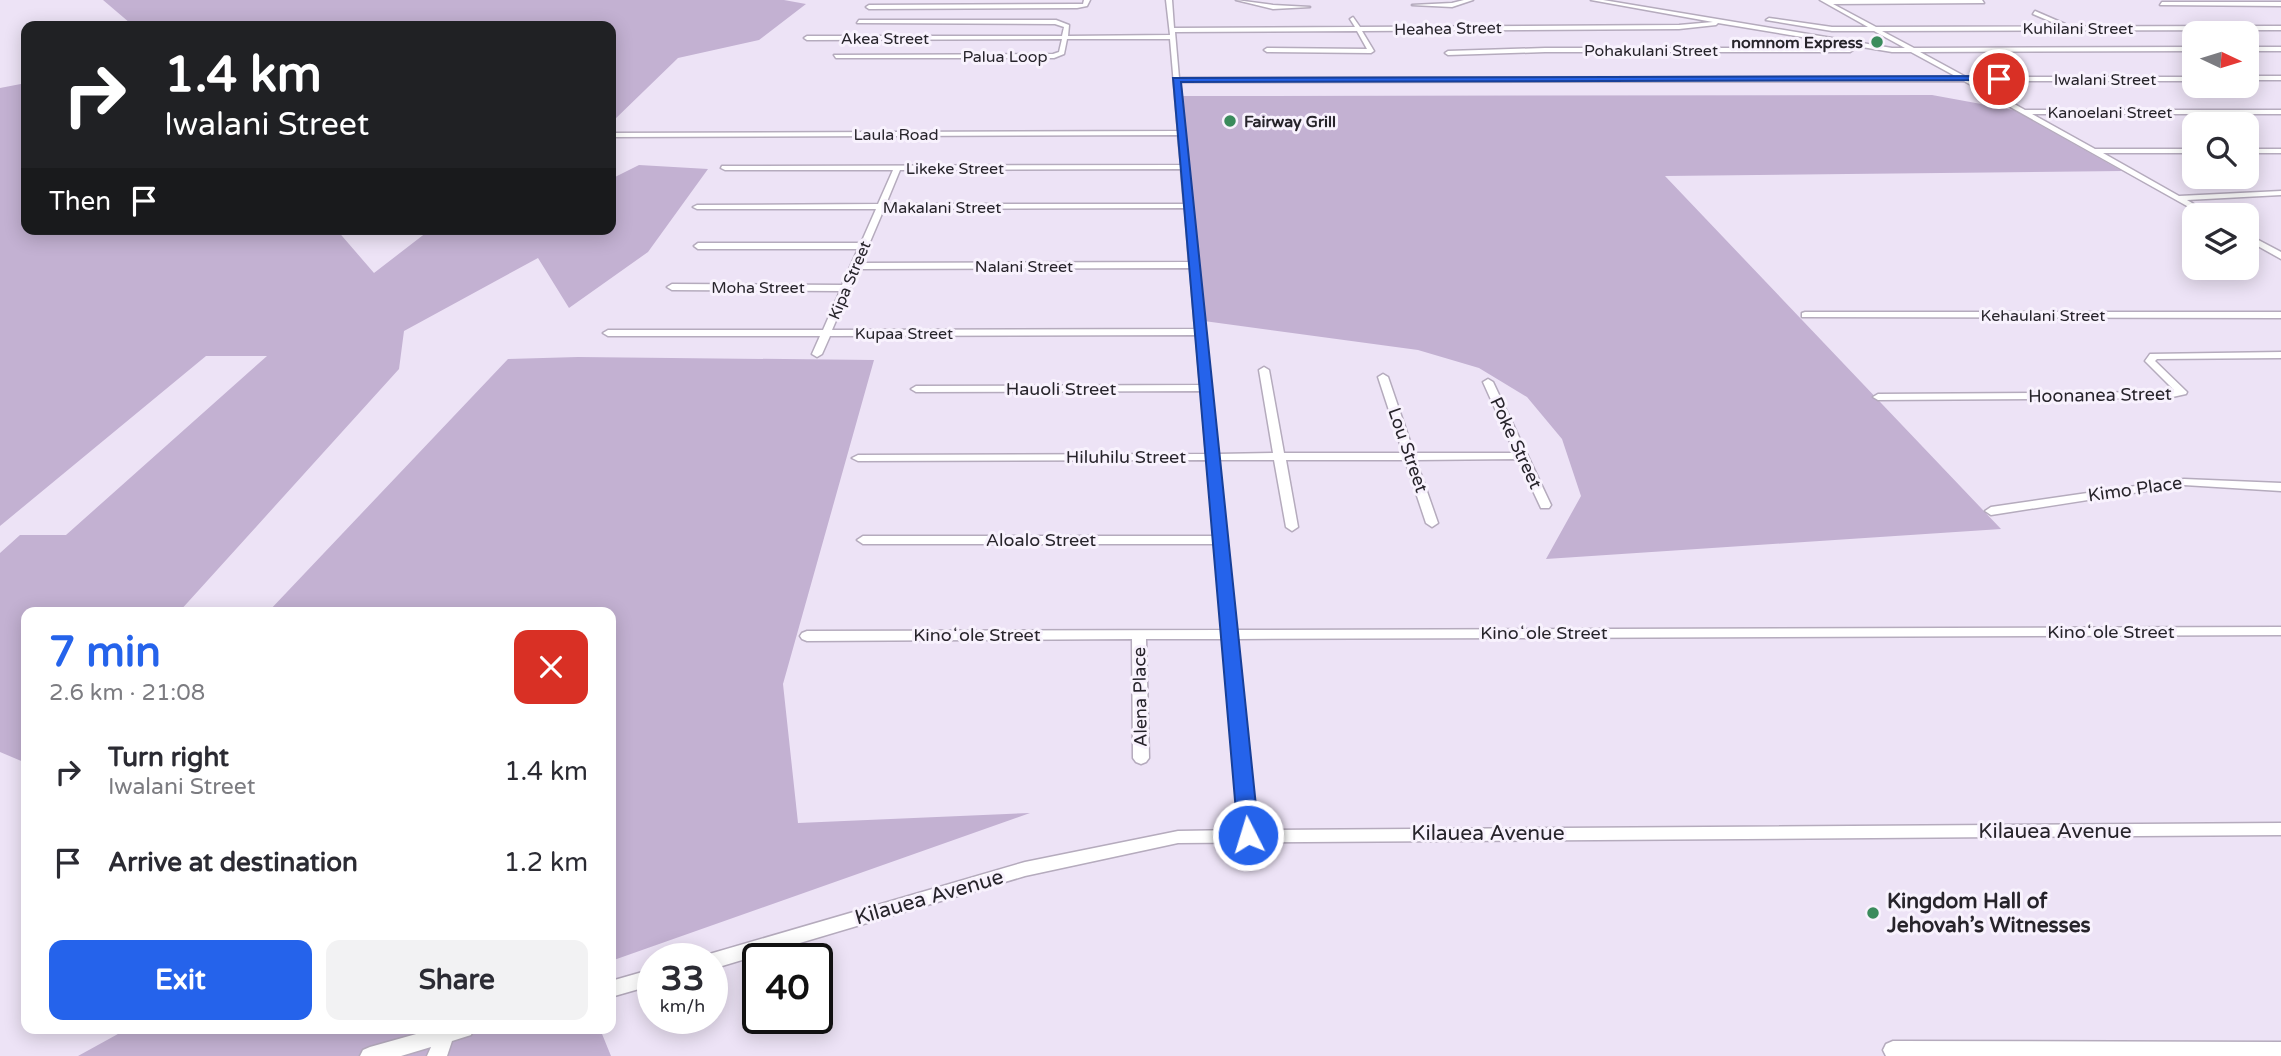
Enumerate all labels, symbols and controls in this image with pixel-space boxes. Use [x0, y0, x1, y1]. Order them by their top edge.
street label: Heahea Street [1394, 18, 1502, 40]
street label: Kuhilani Street [2023, 19, 2133, 39]
north arrow [2182, 21, 2259, 98]
map controls [2182, 21, 2259, 280]
street label: Akea Street [841, 29, 929, 49]
place label: nomnom Express [1731, 33, 1863, 53]
marker: nomnom Express [1869, 34, 1885, 50]
street label: Pohakulani Street [1584, 41, 1718, 61]
text: 1.4 km [164, 46, 322, 105]
street label: Palua Loop [963, 47, 1047, 67]
icon: right [49, 49, 140, 140]
pin [1969, 49, 2029, 109]
icon: arrive [1980, 60, 2018, 98]
street label: Iwalani Street [2054, 70, 2156, 90]
street label: Kanoelani Street [2048, 103, 2172, 123]
text: Iwalani Street [164, 106, 369, 144]
place label: Fairway Grill [1244, 112, 1336, 132]
button: search [2182, 112, 2259, 189]
marker: Fairway Grill [1222, 113, 1238, 129]
street label: Laula Road [853, 125, 939, 145]
street label: Likeke Street [906, 159, 1004, 179]
icon: arrive [125, 182, 163, 220]
text: Then [49, 186, 111, 217]
street label: Makalani Street [883, 198, 1001, 218]
button: layers [2182, 203, 2259, 280]
street label: Kipa Street [824, 238, 875, 323]
street label: Nalani Street [975, 257, 1073, 277]
street label: Moha Street [711, 278, 805, 298]
street label: Kehaulani Street [1981, 306, 2105, 326]
street label: Kupaa Street [855, 324, 953, 344]
street label: Hauoli Street [1006, 378, 1116, 400]
street label: Hoonanea Street [2028, 383, 2172, 407]
street label: Poke Street [1485, 394, 1547, 493]
street label: Lou Street [1383, 405, 1433, 495]
street label: Hiluhilu Street [1066, 446, 1186, 468]
street label: Kimo Place [2086, 471, 2184, 507]
street label: Aloalo Street [986, 529, 1096, 551]
street label: Kinoʻole Street [2047, 621, 2175, 643]
street label: Kinoʻole Street [1480, 622, 1608, 644]
street label: Kinoʻole Street [913, 624, 1041, 646]
text: 7 min [49, 627, 161, 678]
button: close [514, 630, 588, 704]
street label: Alena Place [1128, 647, 1152, 747]
text: 2.6 km · 21:08 [49, 679, 205, 707]
text: Turn right [108, 742, 229, 773]
icon: right [49, 753, 87, 791]
text: 1.4 km [504, 756, 588, 787]
text: Iwalani Street [108, 773, 255, 801]
position arrow [1211, 798, 1285, 872]
street label: Kilauea Avenue [1978, 819, 2132, 844]
street label: Kilauea Avenue [1411, 821, 1565, 846]
icon: arrive [49, 844, 87, 882]
text: Arrive at destination [108, 847, 358, 878]
text: 1.2 km [504, 847, 588, 878]
street label: Kilauea Avenue [852, 864, 1006, 931]
place label: Kingdom Hall of Jehovah’s Witnesses [1886, 889, 2091, 938]
marker: Kingdom Hall of Jehovah’s Witnesses [1865, 905, 1881, 921]
button: Exit [49, 940, 312, 1020]
button: Share [326, 940, 588, 1020]
speed limit sign: 40 [742, 943, 833, 1034]
text: 33 [661, 958, 704, 1000]
text: km/h [660, 995, 705, 1017]

